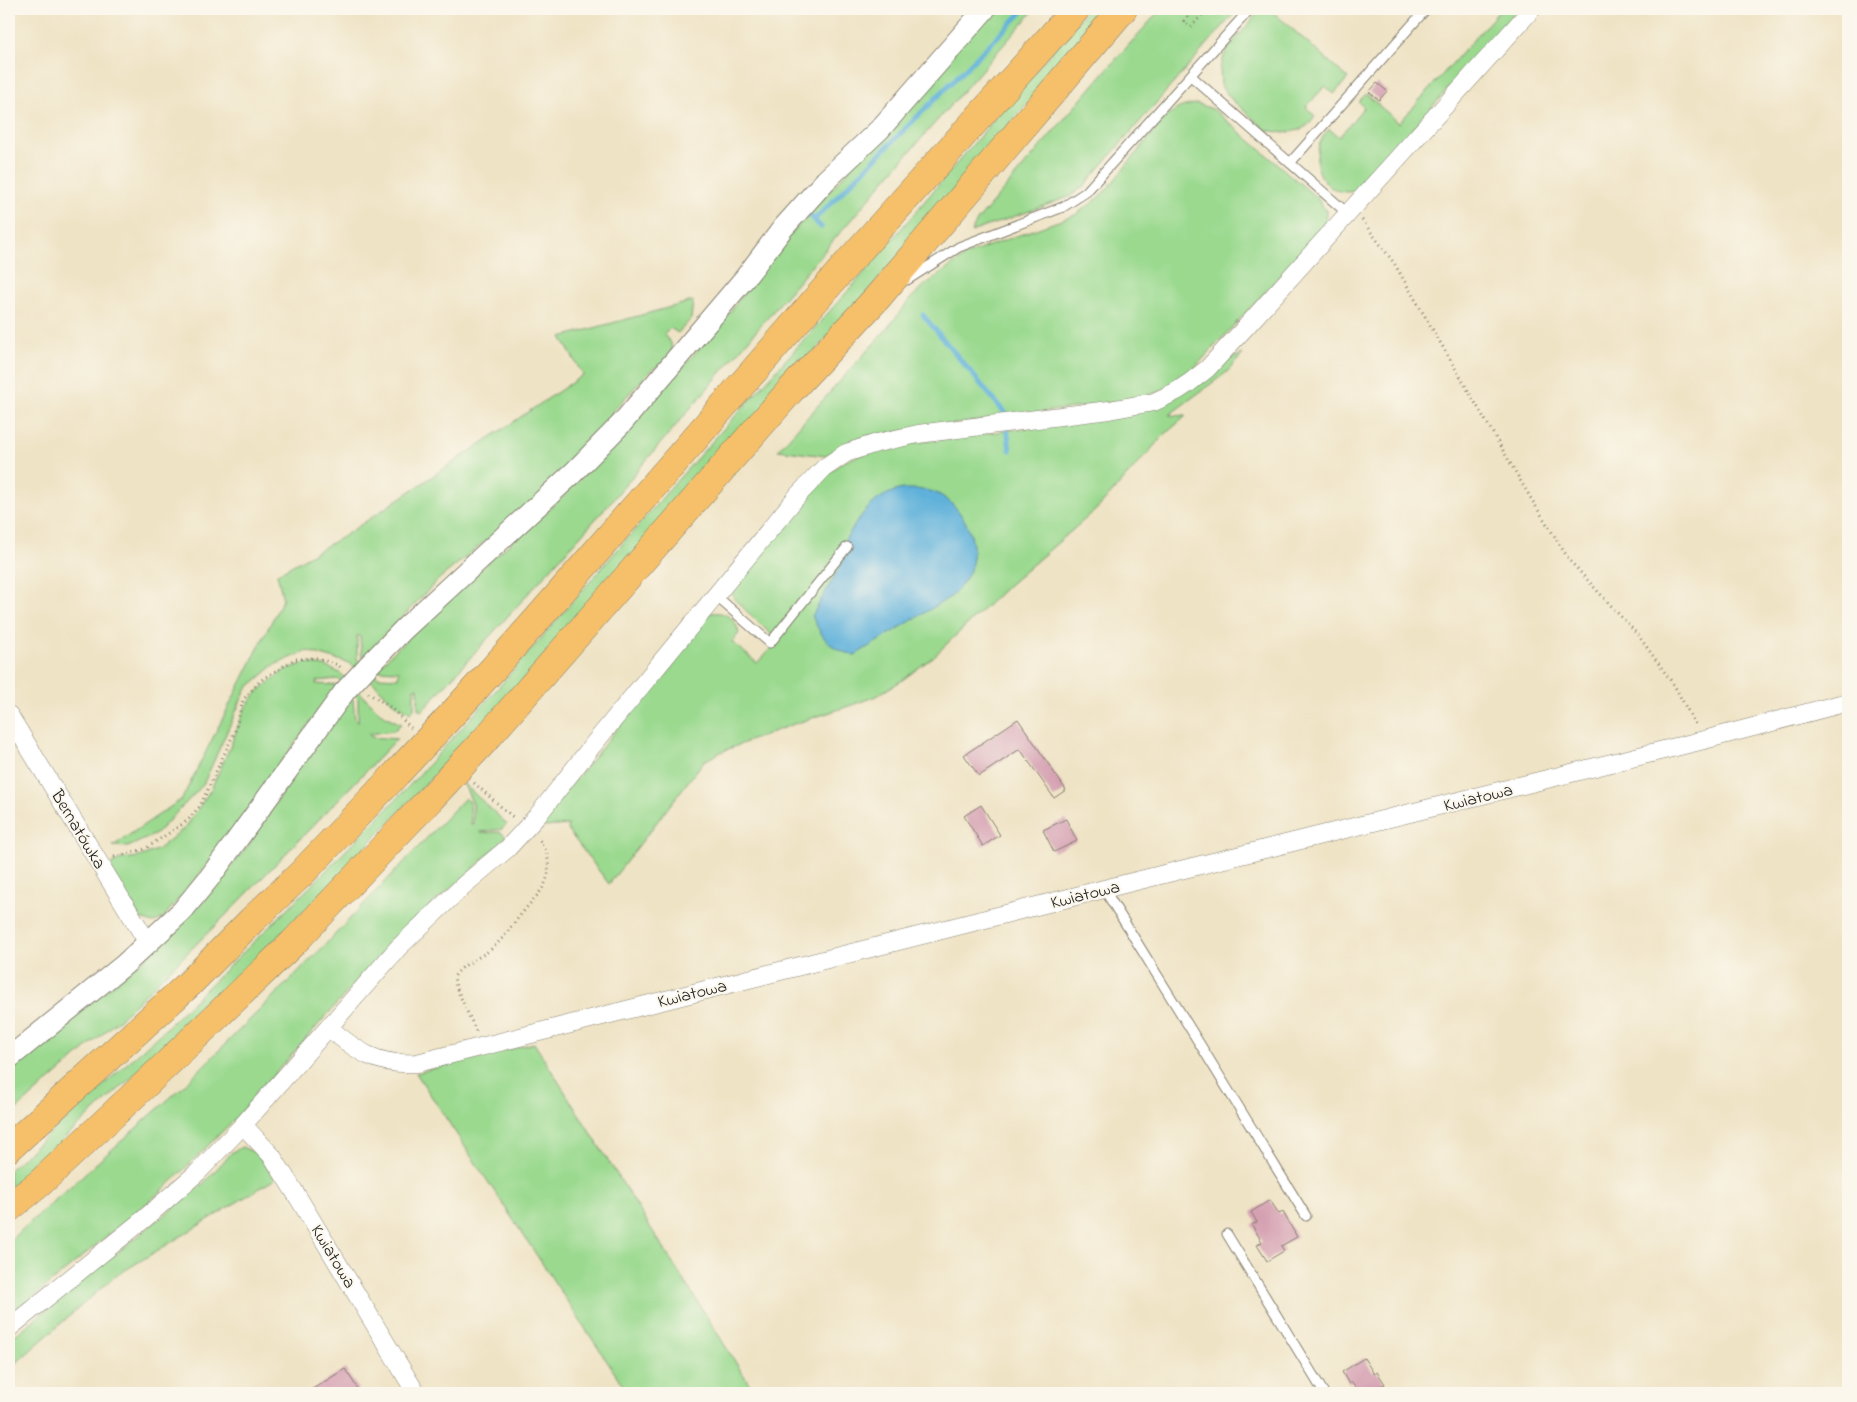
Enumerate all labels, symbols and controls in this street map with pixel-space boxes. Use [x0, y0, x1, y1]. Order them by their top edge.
street label: Kwiatowa [1441, 778, 1516, 820]
street label: Bernatówka [43, 784, 111, 875]
street label: Kwiatowa [1048, 875, 1123, 917]
street label: Kwiatowa [655, 974, 730, 1016]
street label: Kwiatowa [303, 1220, 362, 1294]

